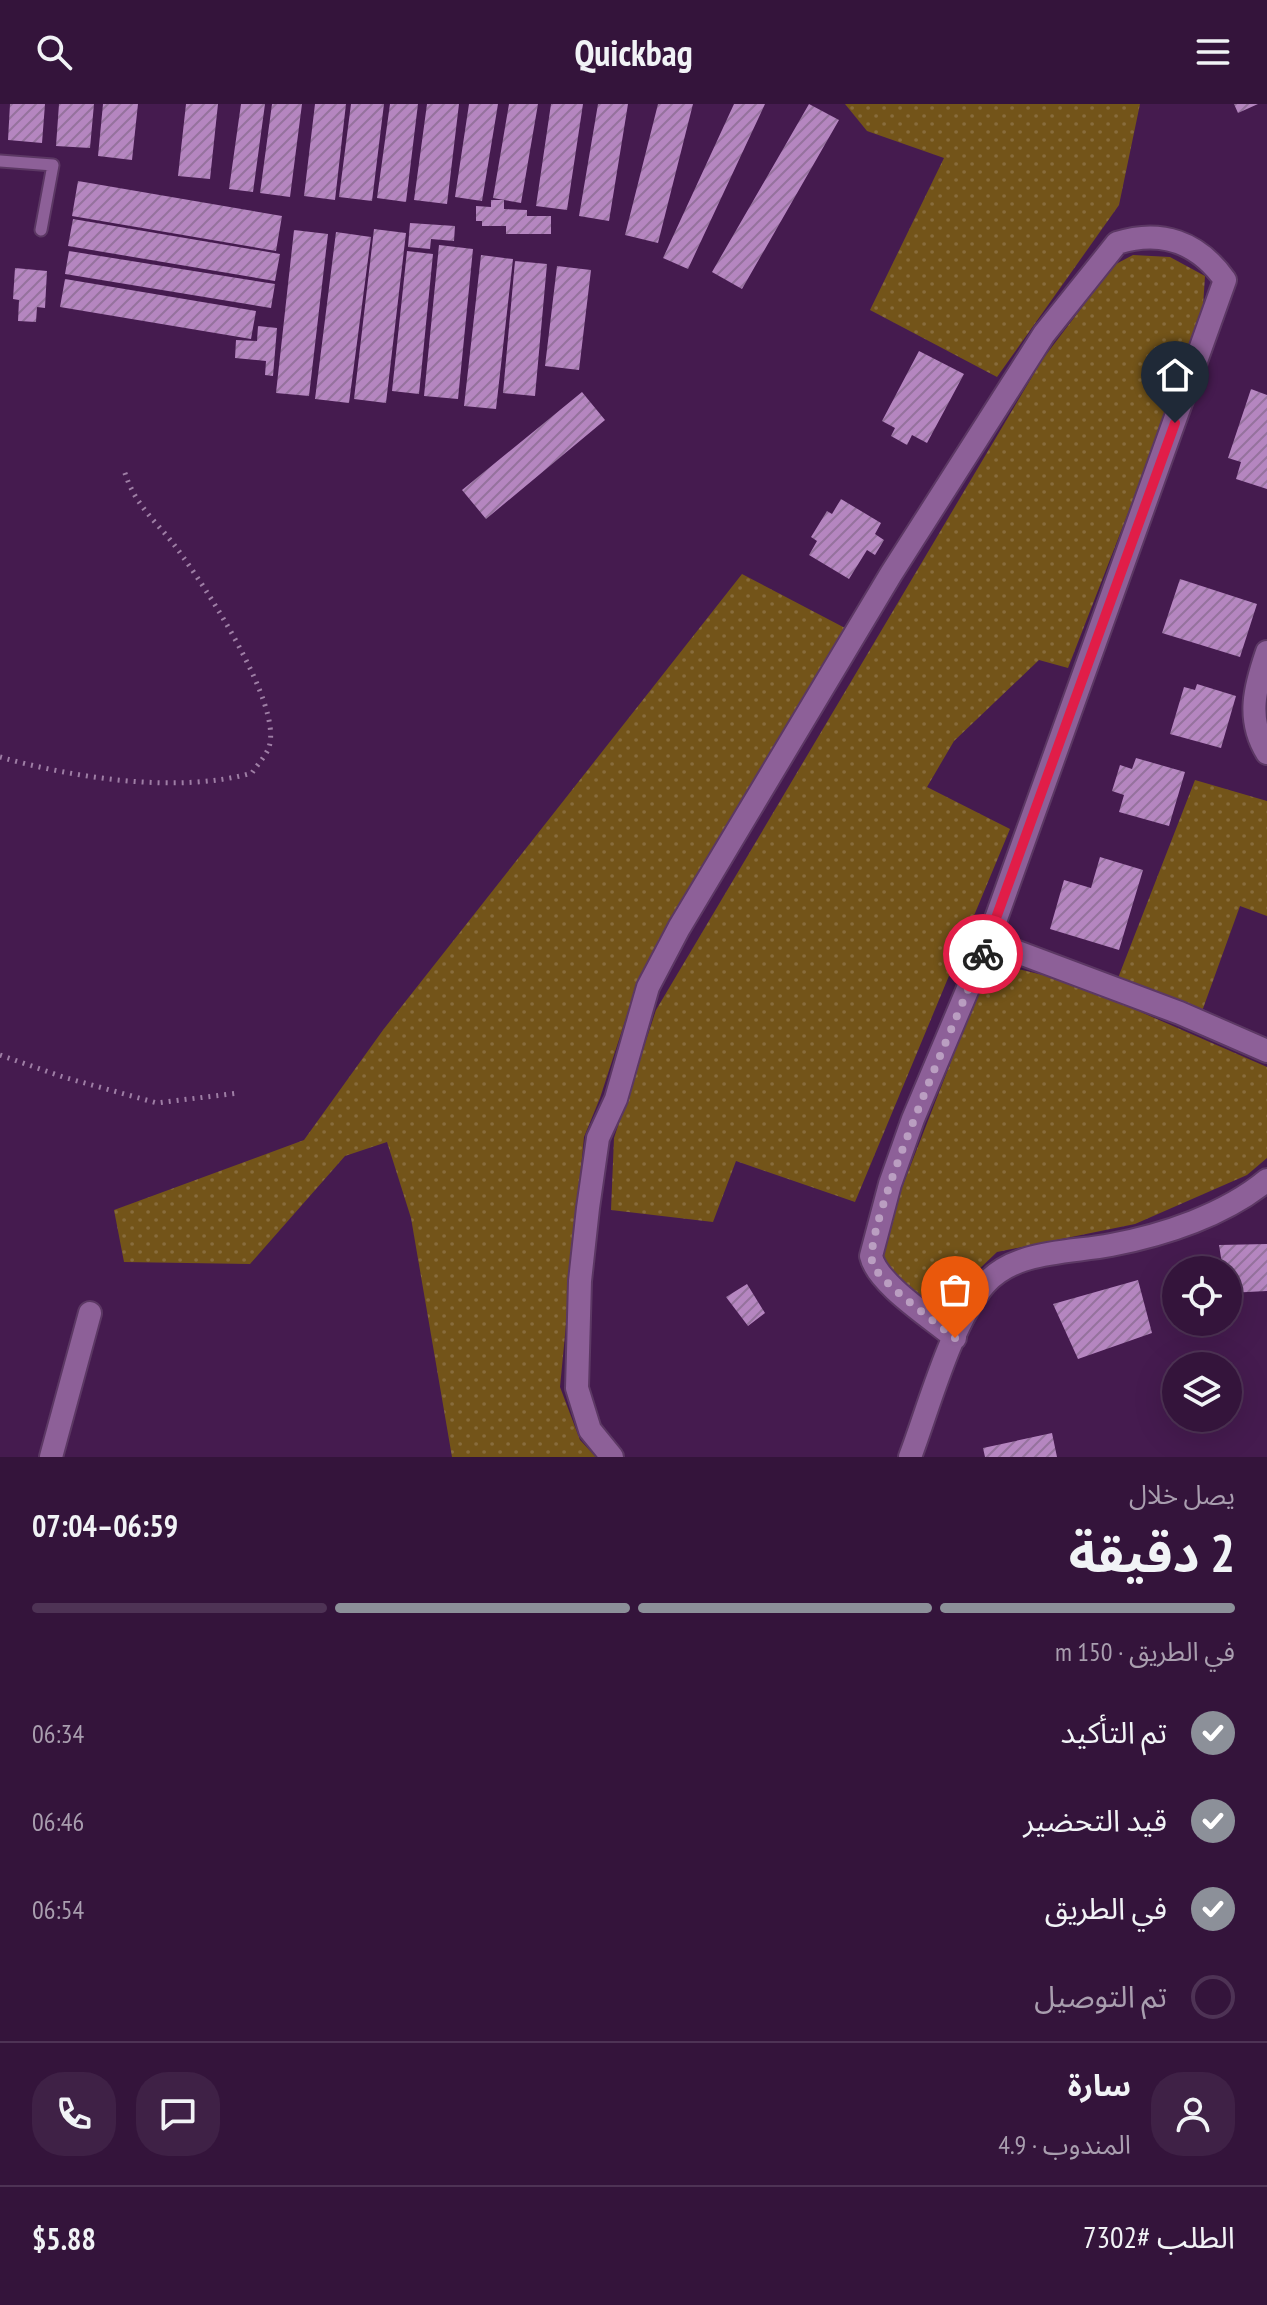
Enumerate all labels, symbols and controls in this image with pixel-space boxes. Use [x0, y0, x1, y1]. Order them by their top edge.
text: Quickbag [574, 29, 693, 76]
icon: search [32, 30, 76, 74]
icon: menu [1191, 30, 1235, 74]
pin [1141, 341, 1209, 423]
icon: home [1153, 353, 1197, 397]
courier [943, 914, 1023, 994]
icon: bike [961, 932, 1005, 976]
pin [921, 1256, 989, 1338]
map controls [1162, 1256, 1242, 1432]
button: locate [1162, 1256, 1242, 1336]
icon: bag [933, 1268, 977, 1312]
button: layers [1162, 1352, 1242, 1432]
text: يصل خلال [1129, 1478, 1235, 1511]
text: 06:59–07:04 [32, 1506, 178, 1545]
text: 2 دقيقة [1069, 1519, 1235, 1586]
text: في الطريق · 150 m [1055, 1635, 1235, 1668]
icon: check [1191, 1711, 1235, 1755]
text: تم التأكيد [1061, 1712, 1167, 1751]
text: 06:34 [32, 1717, 84, 1750]
icon: check [1191, 1799, 1235, 1843]
text: قيد التحضير [1023, 1800, 1167, 1839]
text: 06:46 [32, 1805, 84, 1838]
icon: check [1191, 1887, 1235, 1931]
text: في الطريق [1045, 1888, 1167, 1927]
text: 06:54 [32, 1893, 84, 1926]
text: تم التوصيل [1034, 1976, 1167, 2015]
text: سارة [1068, 2065, 1131, 2104]
button: phone [32, 2072, 116, 2156]
button: chat [136, 2072, 220, 2156]
button: person [1151, 2072, 1235, 2156]
text: المندوب · 4.9 [998, 2128, 1131, 2161]
text: الطلب #7302 [1083, 2217, 1235, 2256]
text: $5.88 [32, 2219, 96, 2258]

